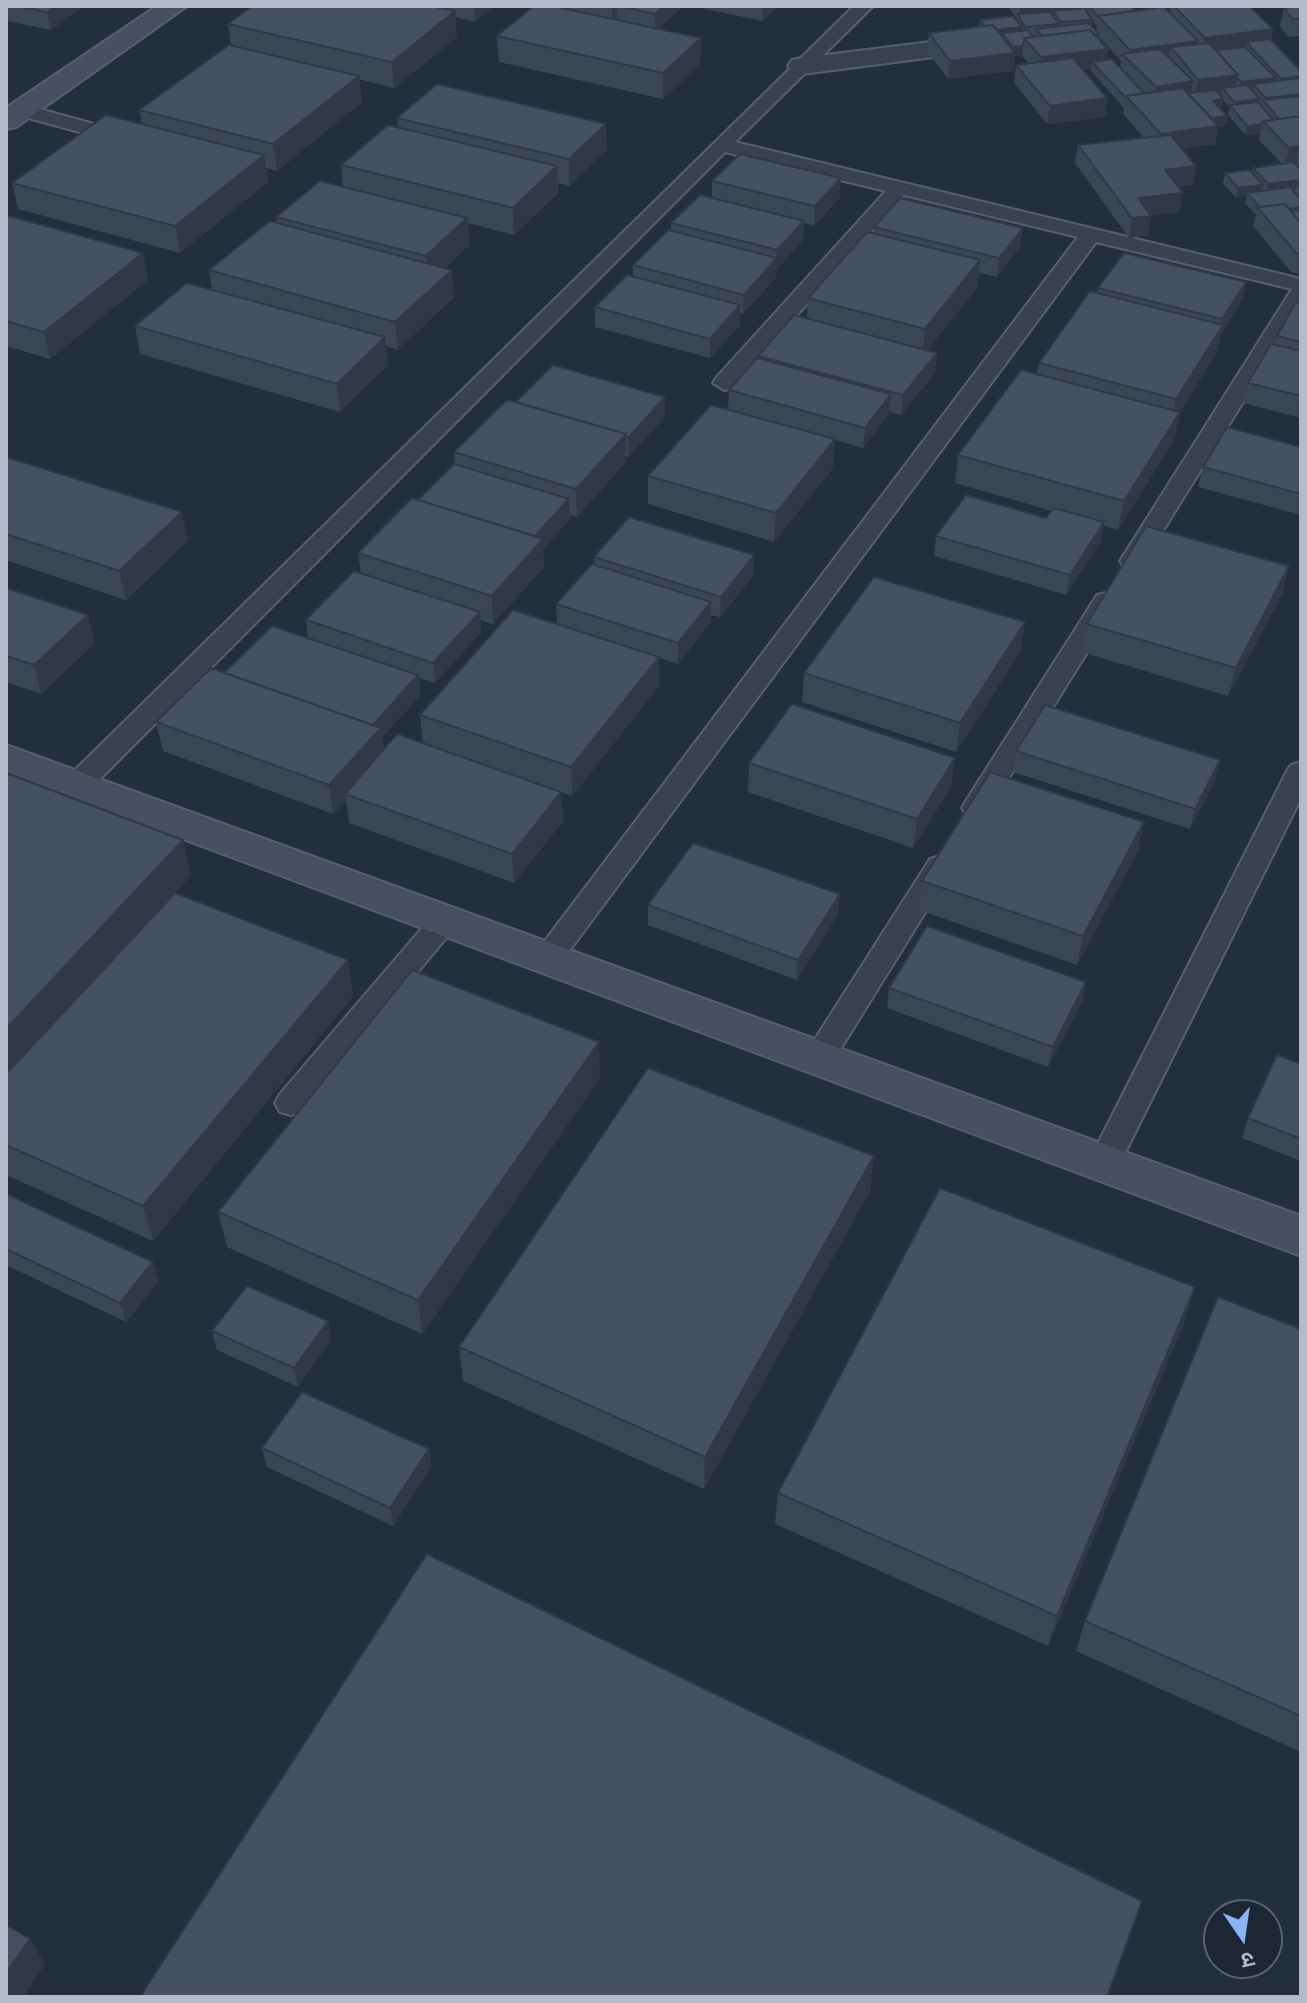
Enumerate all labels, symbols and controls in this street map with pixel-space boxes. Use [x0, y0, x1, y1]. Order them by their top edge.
north arrow [1203, 1899, 1283, 1979]
text: उ [1238, 1942, 1258, 1978]

